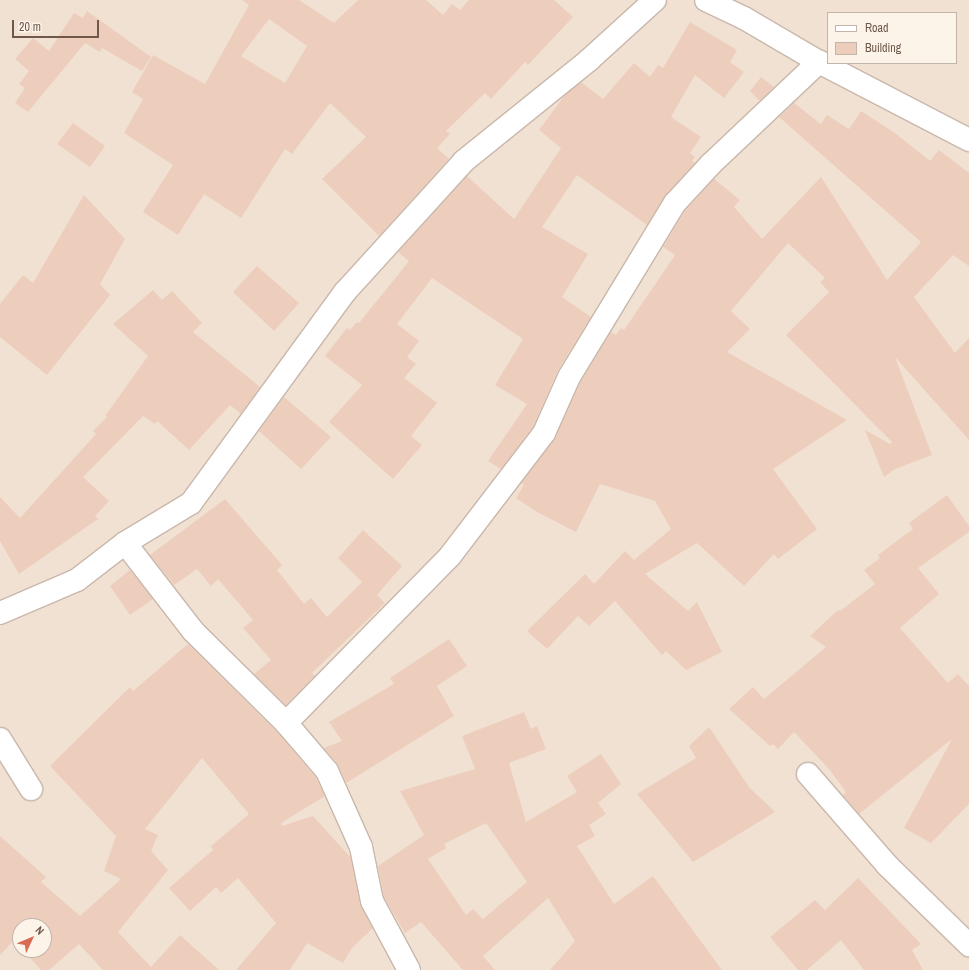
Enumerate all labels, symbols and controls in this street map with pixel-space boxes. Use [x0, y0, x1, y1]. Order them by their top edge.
scale bar [14, 12, 101, 38]
legend [827, 12, 957, 64]
text: 20 m [19, 19, 41, 35]
text: Road [865, 20, 889, 36]
text: Building [865, 40, 901, 56]
north arrow [12, 918, 52, 958]
text: N [33, 923, 47, 938]

